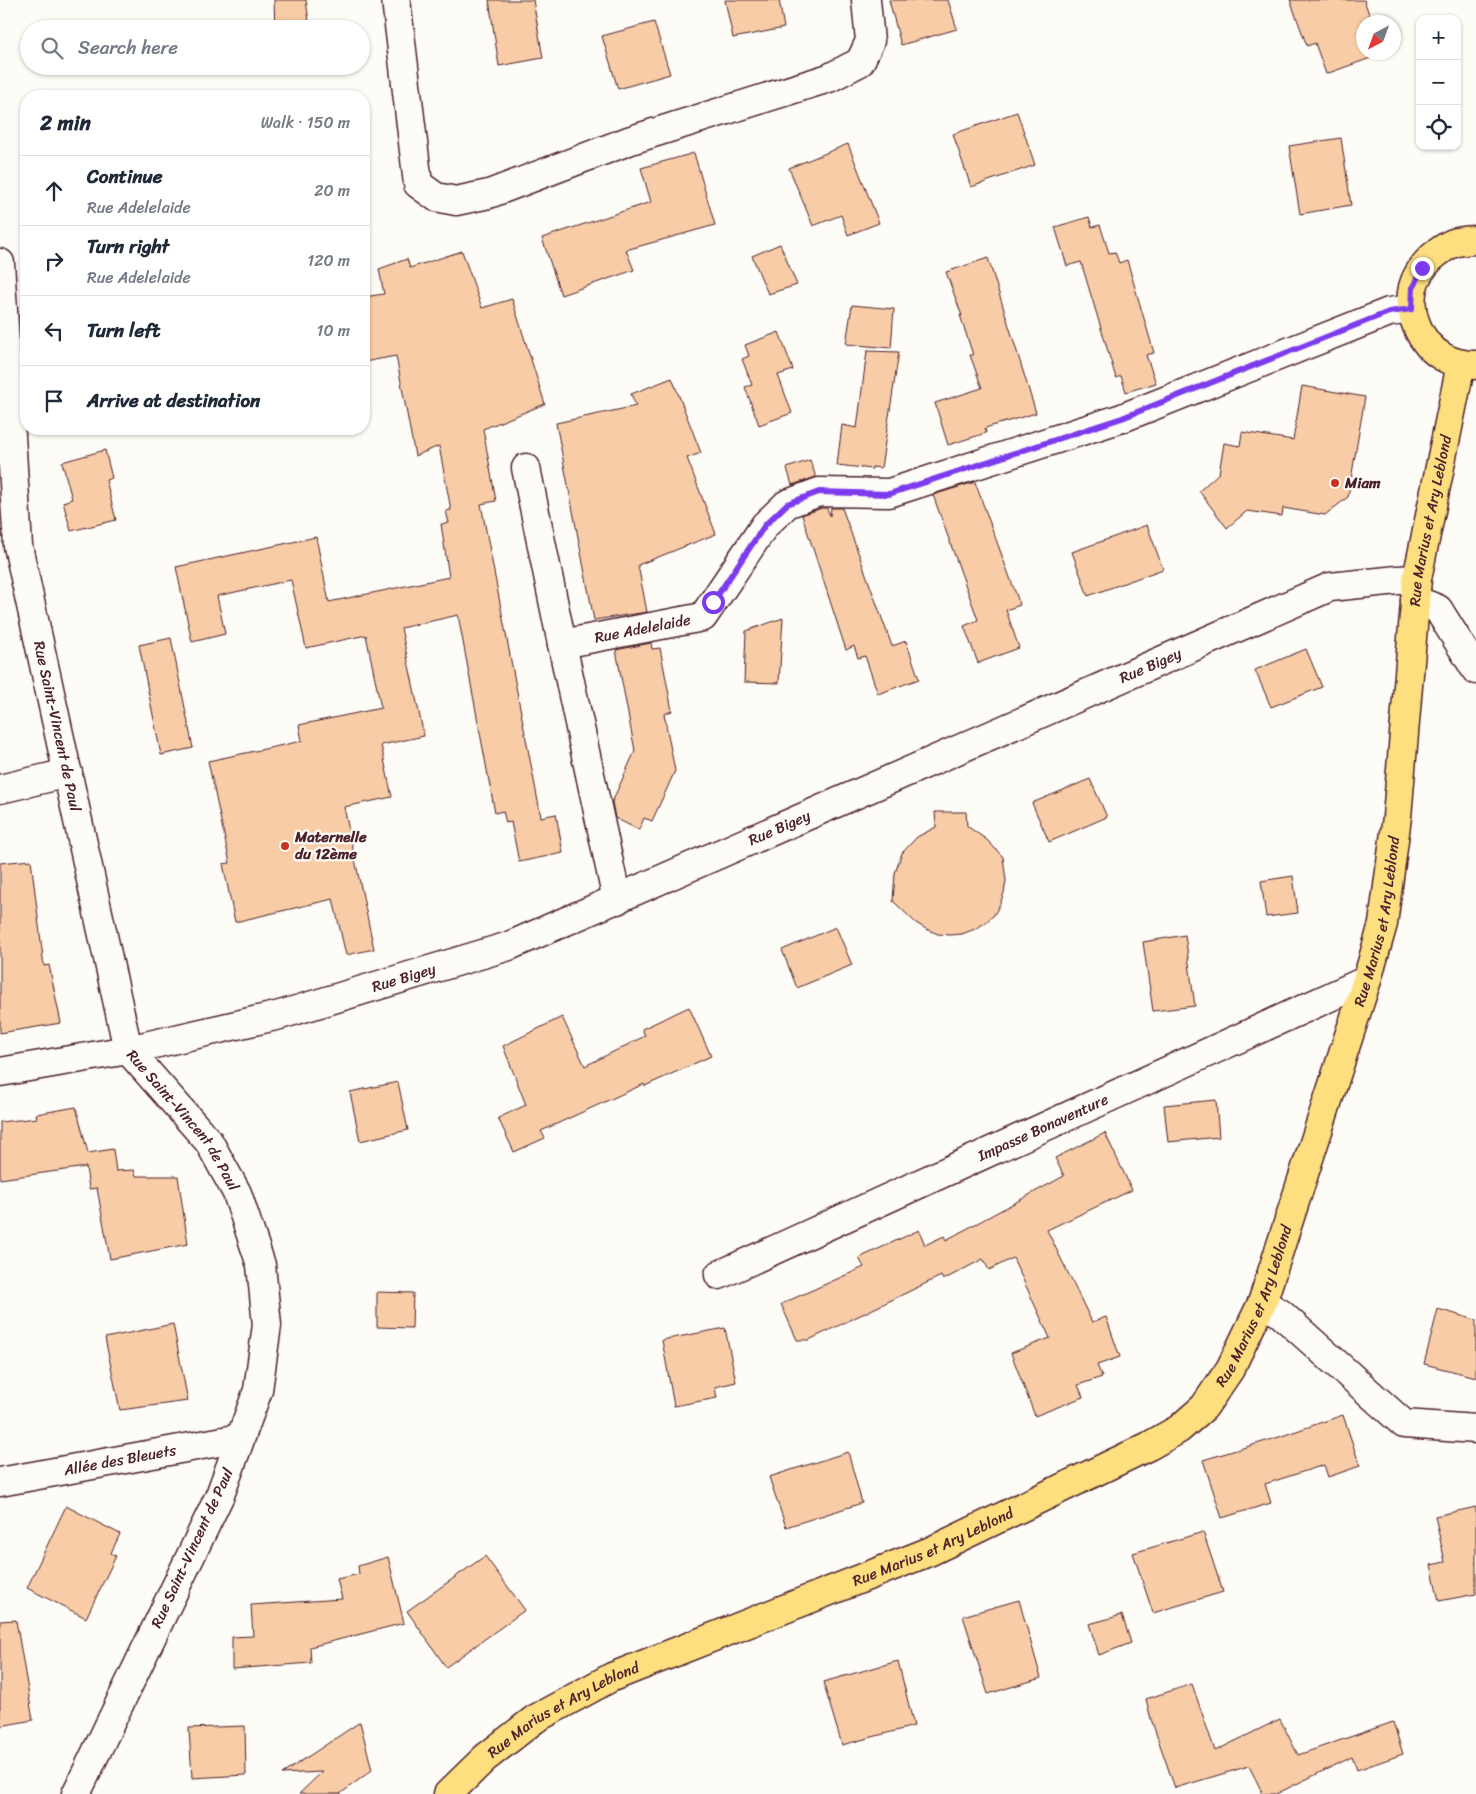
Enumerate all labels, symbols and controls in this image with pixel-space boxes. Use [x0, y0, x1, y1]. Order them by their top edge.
north arrow [1356, 15, 1401, 60]
map controls [1416, 15, 1461, 150]
button: + [1416, 15, 1461, 60]
search box [20, 20, 370, 75]
text: Search here [78, 31, 178, 64]
icon: search [38, 34, 66, 62]
button: − [1416, 60, 1461, 105]
text: 2 min [40, 104, 91, 142]
button: locate [1416, 105, 1461, 150]
text: Walk · 150 m [261, 108, 350, 137]
text: Continue [87, 160, 163, 193]
text: 20 m [314, 176, 350, 205]
icon: ahead [40, 177, 68, 205]
text: Rue Adelelaide [87, 193, 191, 222]
text: Turn right [87, 230, 169, 263]
text: 120 m [307, 246, 350, 275]
icon: right [40, 247, 68, 275]
route end [1411, 257, 1434, 280]
text: Rue Adelelaide [87, 263, 191, 292]
text: Turn left [87, 314, 160, 347]
text: 10 m [317, 316, 350, 345]
icon: left [40, 317, 68, 345]
text: Arrive at destination [87, 384, 260, 417]
icon: arrive [40, 387, 68, 415]
street label: Rue Marius et Ary Leblond [1402, 432, 1459, 607]
place label: Miam [1344, 470, 1381, 496]
marker: Miam [1329, 477, 1341, 489]
route start [702, 591, 725, 614]
street label: Rue Adelelaide [592, 607, 693, 650]
street label: Rue Saint-Vincent de Paul [26, 638, 89, 815]
street label: Rue Bigey [1115, 640, 1186, 691]
street label: Rue Bigey [744, 803, 815, 853]
place label: Maternelle du 12ème [294, 824, 367, 867]
street label: Rue Marius et Ary Leblond [1346, 834, 1407, 1010]
marker: Maternelle du 12ème [279, 840, 291, 852]
street label: Rue Bigey [368, 956, 439, 1000]
street label: Rue Saint-Vincent de Paul [120, 1043, 247, 1196]
street label: Impasse Bonaventure [972, 1086, 1113, 1169]
street label: Rue Marius et Ary Leblond [1208, 1221, 1300, 1392]
street label: Allée des Bleuets [61, 1437, 178, 1483]
street label: Rue Saint-Vincent de Paul [143, 1463, 241, 1632]
street label: Rue Marius et Ary Leblond [848, 1500, 1019, 1594]
street label: Rue Marius et Ary Leblond [481, 1654, 644, 1765]

